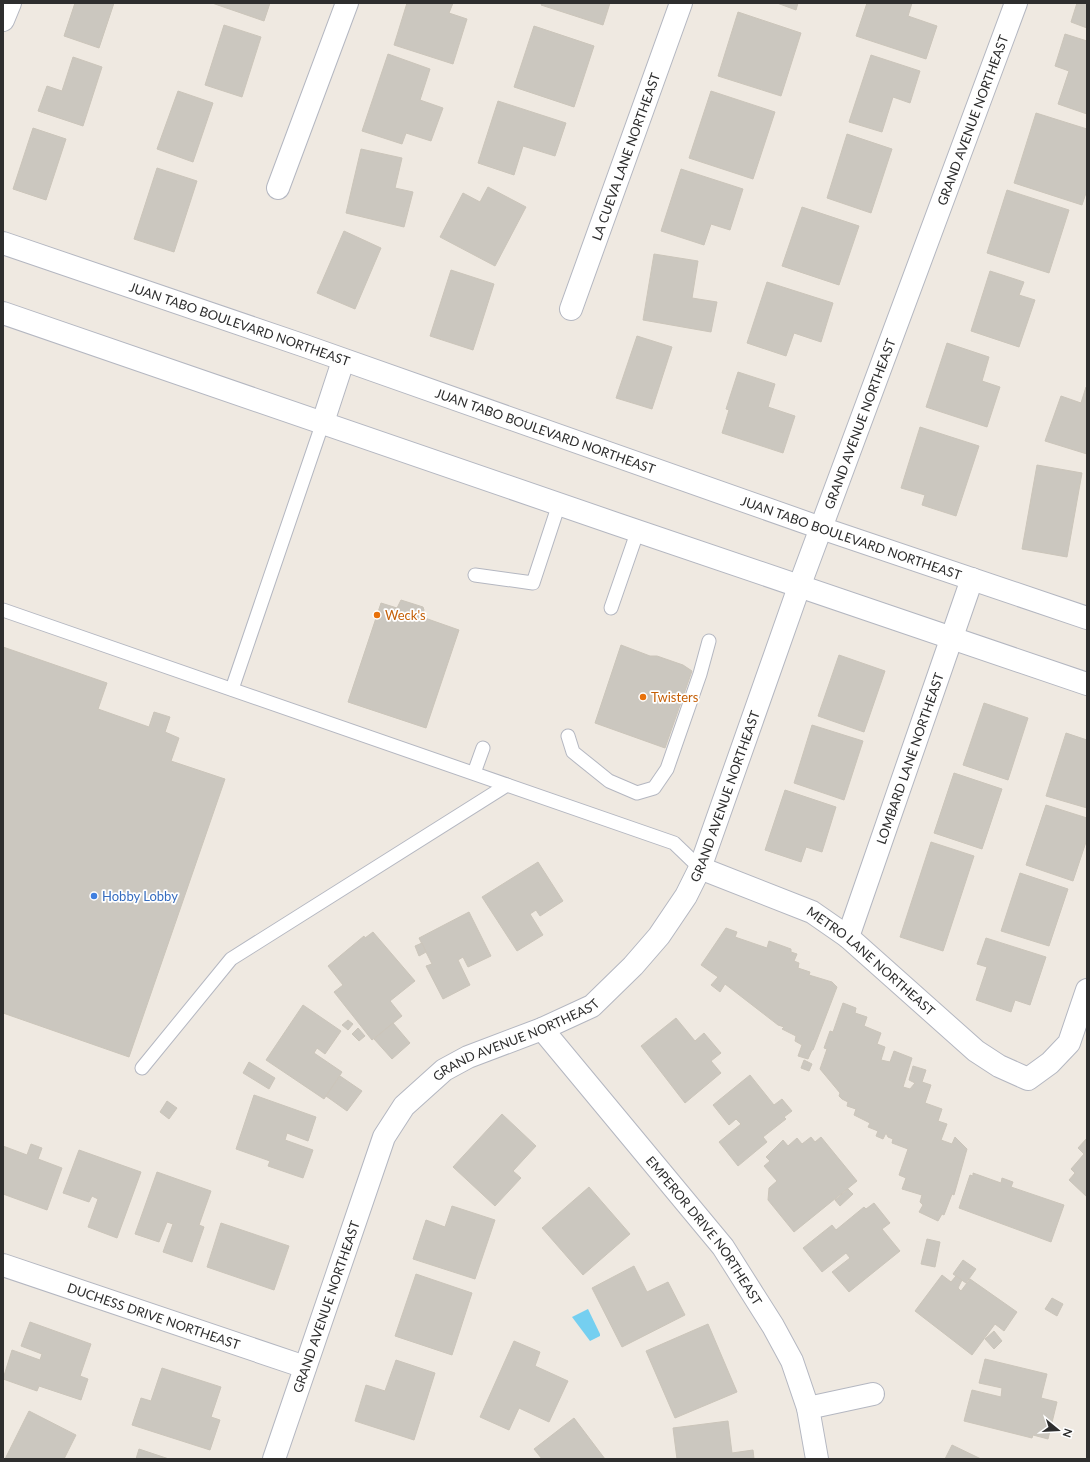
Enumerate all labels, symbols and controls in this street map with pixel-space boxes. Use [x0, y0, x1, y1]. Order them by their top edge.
street label: GRAND AVENUE NORTHEAST [933, 32, 1012, 208]
street label: LA CUEVA LANE NORTHEAST [588, 70, 663, 243]
street label: JUAN TABO BOULEVARD NORTHEAST [127, 279, 352, 369]
street label: GRAND AVENUE NORTHEAST [821, 336, 899, 511]
street label: JUAN TABO BOULEVARD NORTHEAST [433, 385, 658, 477]
street label: JUAN TABO BOULEVARD NORTHEAST [739, 492, 964, 583]
place label: Weck's [385, 607, 426, 623]
marker: Weck's [372, 610, 382, 620]
street label: LOMBARD LANE NORTHEAST [873, 670, 947, 846]
place label: Twisters [651, 689, 699, 705]
marker: Twisters [638, 692, 648, 702]
street label: GRAND AVENUE NORTHEAST [686, 708, 763, 884]
place label: Hobby Lobby [102, 888, 178, 904]
marker: Hobby Lobby [89, 891, 99, 901]
street label: METRO LANE NORTHEAST [804, 903, 939, 1019]
street label: GRAND AVENUE NORTHEAST [429, 995, 603, 1084]
street label: EMPEROR DRIVE NORTHEAST [643, 1153, 766, 1308]
street label: GRAND AVENUE NORTHEAST [289, 1218, 363, 1395]
street label: DUCHESS DRIVE NORTHEAST [65, 1279, 242, 1353]
north arrow [1038, 1410, 1078, 1450]
text: N [1060, 1427, 1075, 1439]

